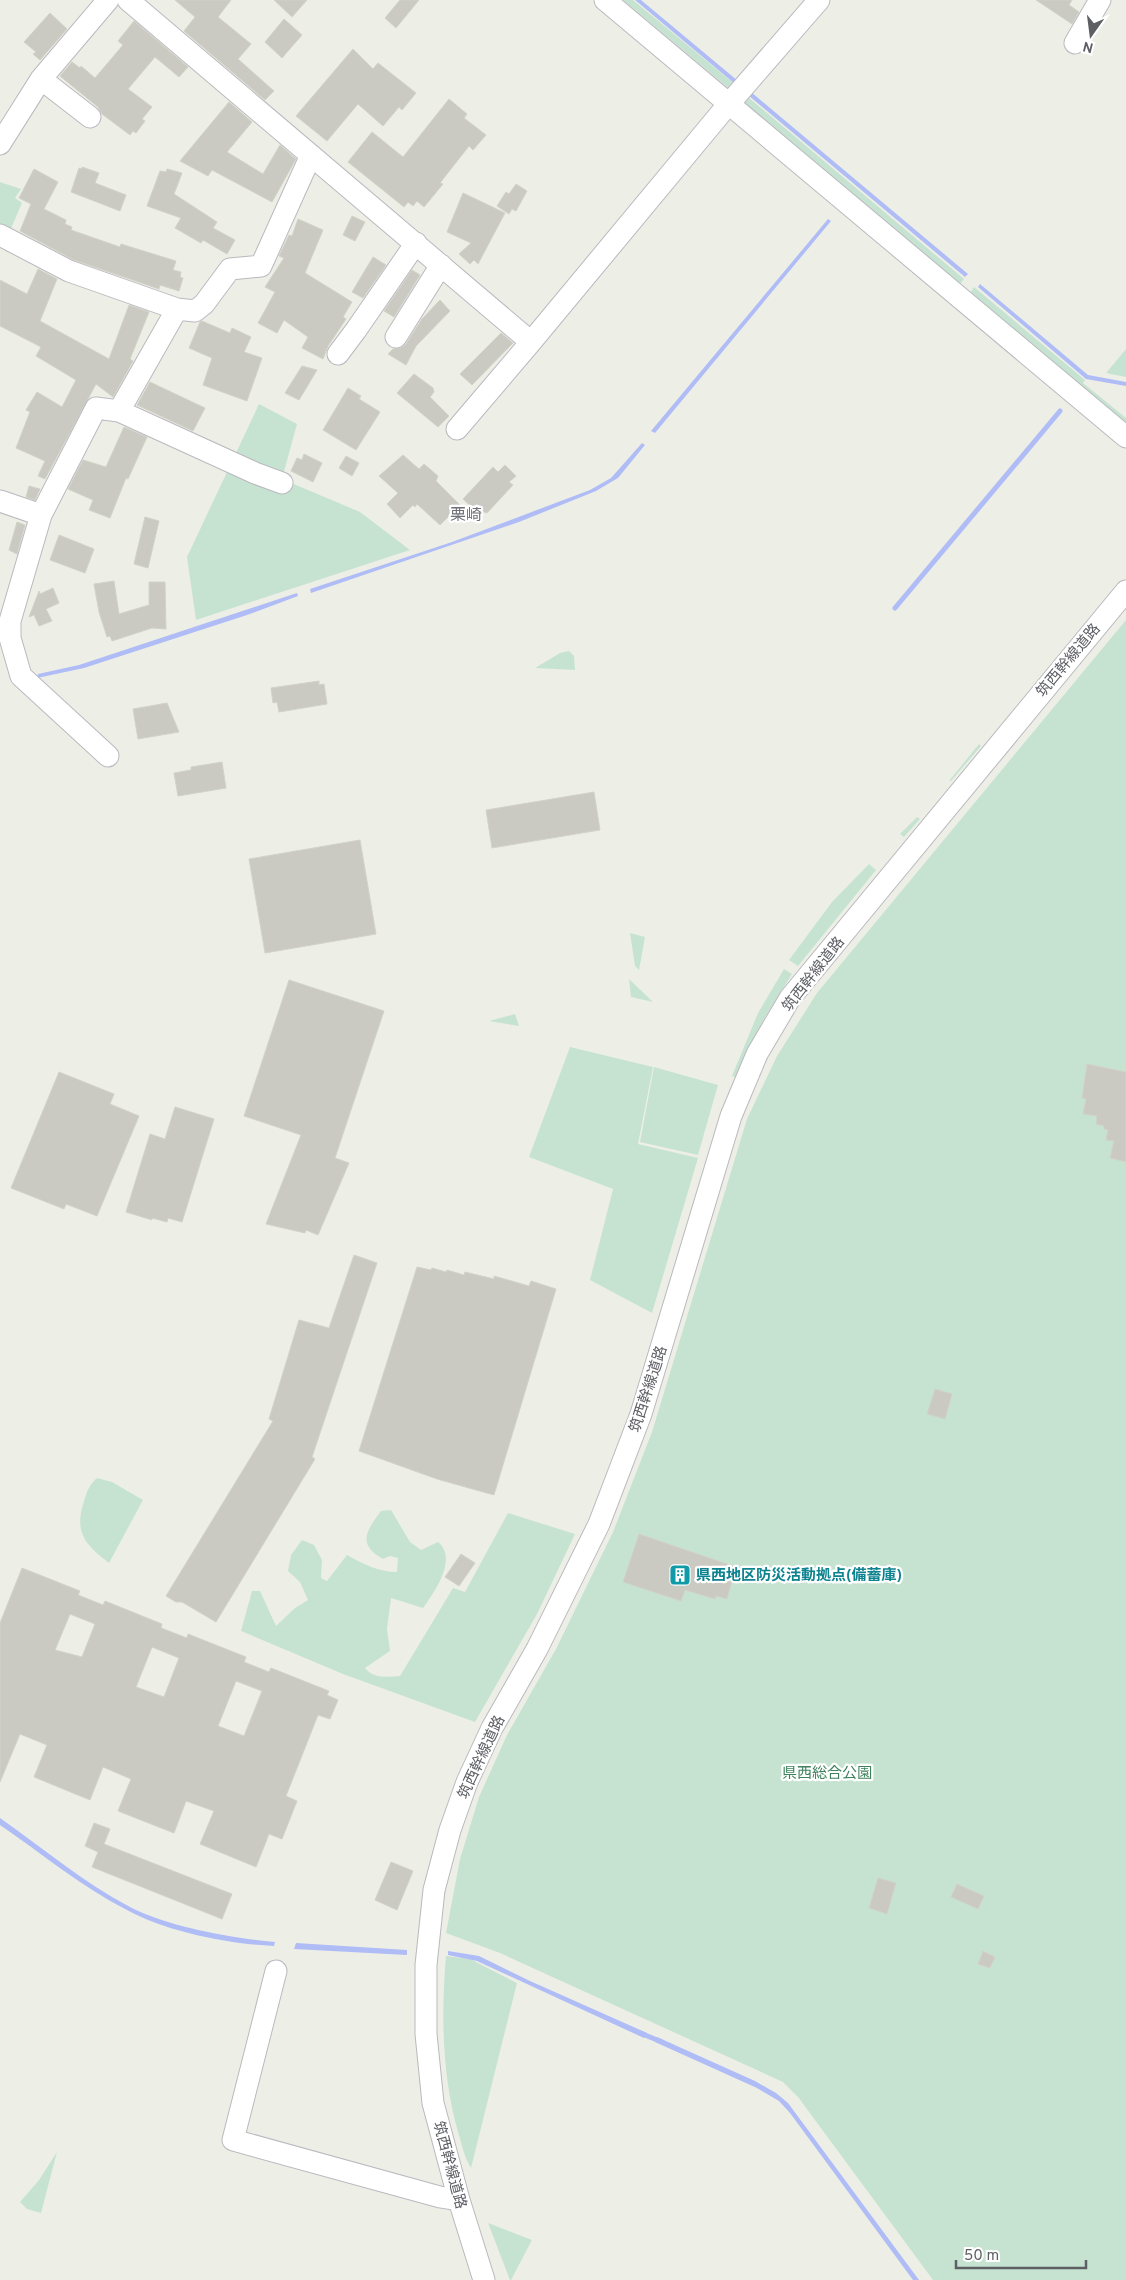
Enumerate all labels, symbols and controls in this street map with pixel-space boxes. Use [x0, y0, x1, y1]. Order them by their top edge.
north arrow [1066, 10, 1116, 60]
text: N [1081, 37, 1095, 56]
district label: 栗崎 [450, 506, 482, 526]
street label: 筑西幹線道路 [1033, 620, 1105, 702]
street label: 筑西幹線道路 [779, 934, 849, 1016]
street label: 筑西幹線道路 [626, 1344, 672, 1435]
building icon: 県西地区防災活動拠点(備蓄庫) [668, 1563, 692, 1587]
place label: 県西地区防災活動拠点(備蓄庫) [696, 1567, 902, 1586]
street label: 筑西幹線道路 [455, 1713, 510, 1802]
park label: 県西総合公園 [782, 1765, 872, 1784]
street label: 筑西幹線道路 [428, 2119, 469, 2211]
scale bar [956, 2238, 1086, 2270]
text: 50 m [964, 2247, 999, 2266]

